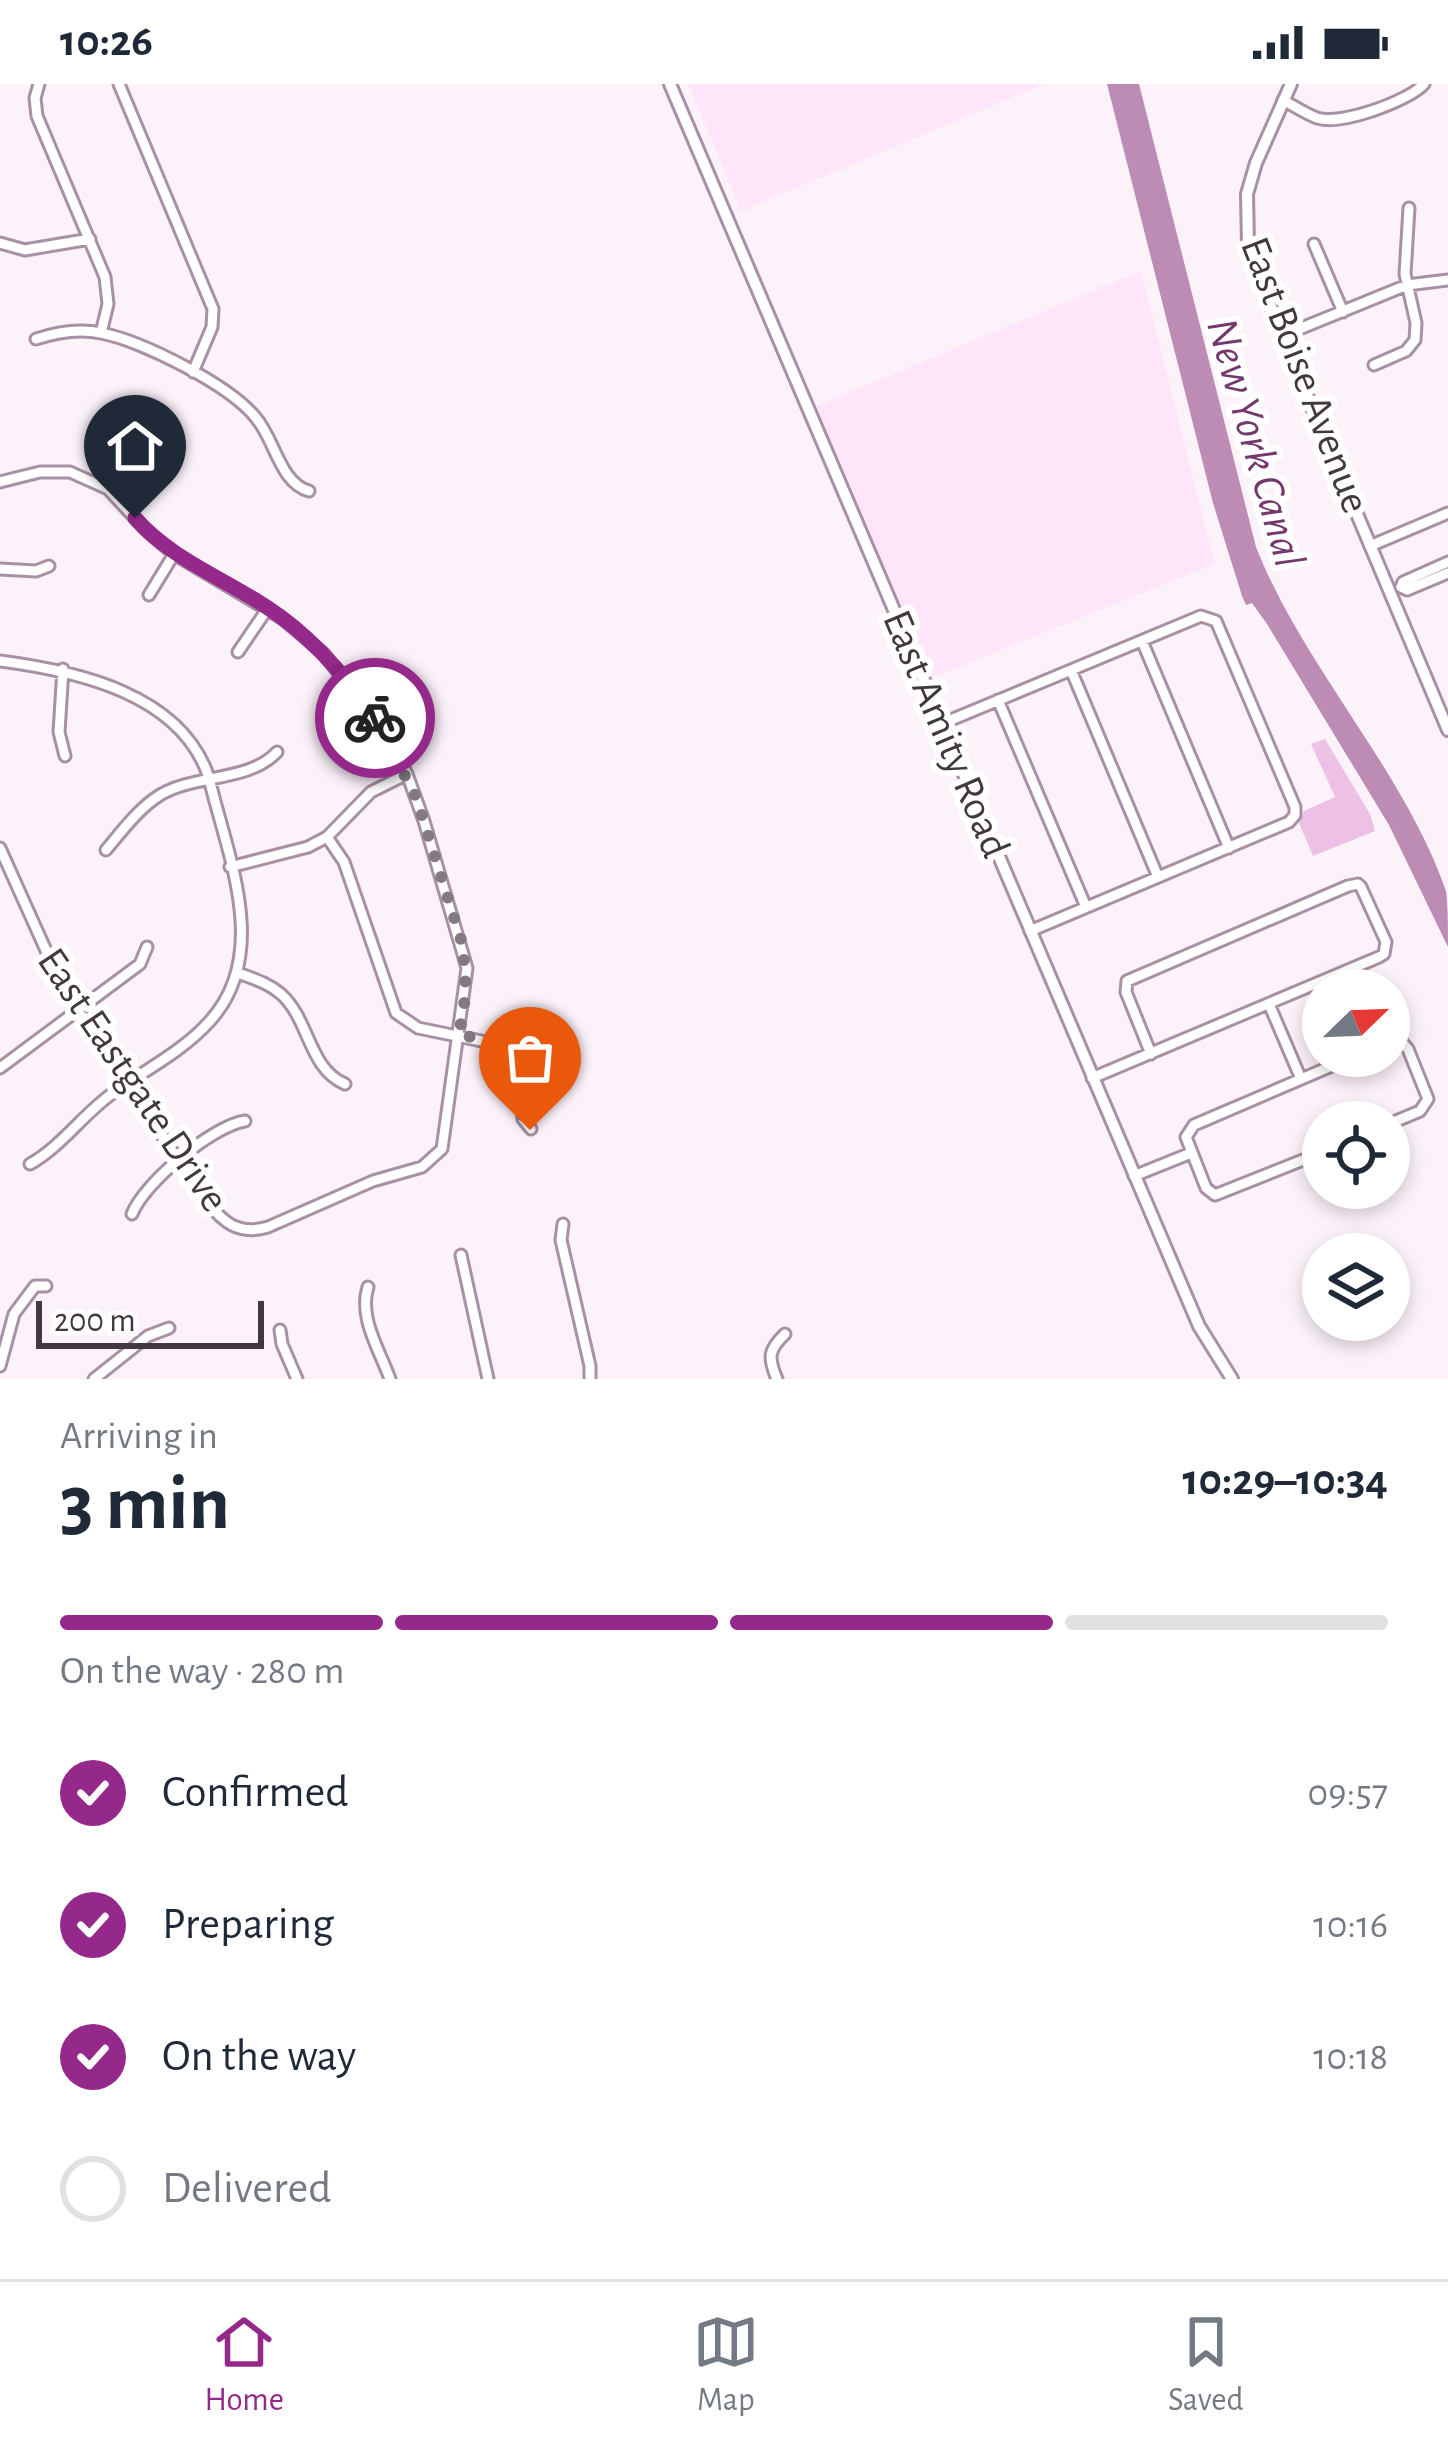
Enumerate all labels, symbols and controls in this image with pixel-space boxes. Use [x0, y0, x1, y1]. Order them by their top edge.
text: 10:26 [60, 19, 153, 64]
street label: East Boise Avenue [1233, 231, 1377, 519]
water label: New York Canal [1198, 313, 1312, 573]
pin [84, 395, 186, 518]
icon: home [102, 413, 168, 479]
street label: East Amity Road [875, 604, 1017, 864]
courier [315, 658, 435, 778]
icon: bike [342, 685, 408, 751]
street label: East Eastgate Drive [30, 941, 236, 1219]
north arrow [1302, 969, 1410, 1077]
map controls [1302, 969, 1410, 1341]
pin [479, 1007, 581, 1130]
icon: bag [497, 1025, 563, 1091]
button: locate [1302, 1101, 1410, 1209]
button: layers [1302, 1233, 1410, 1341]
scale bar [36, 1295, 264, 1348]
text: 200 m [54, 1305, 136, 1338]
text: Arriving in [60, 1417, 218, 1456]
text: 10:29–10:34 [1182, 1458, 1388, 1503]
text: 3 min [60, 1466, 230, 1544]
text: On the way · 280 m [60, 1652, 345, 1691]
icon: check [60, 1760, 126, 1826]
text: Confirmed [162, 1770, 348, 1815]
text: 09:57 [1308, 1774, 1388, 1813]
icon: check [60, 1892, 126, 1958]
text: Preparing [162, 1902, 334, 1947]
text: 10:16 [1313, 1906, 1388, 1945]
icon: check [60, 2024, 126, 2090]
text: On the way [162, 2034, 356, 2079]
text: 10:18 [1313, 2038, 1388, 2077]
text: Delivered [162, 2166, 331, 2211]
tab: Home [205, 2309, 284, 2421]
tab: Map [693, 2309, 759, 2421]
tab: Saved [1168, 2309, 1243, 2421]

